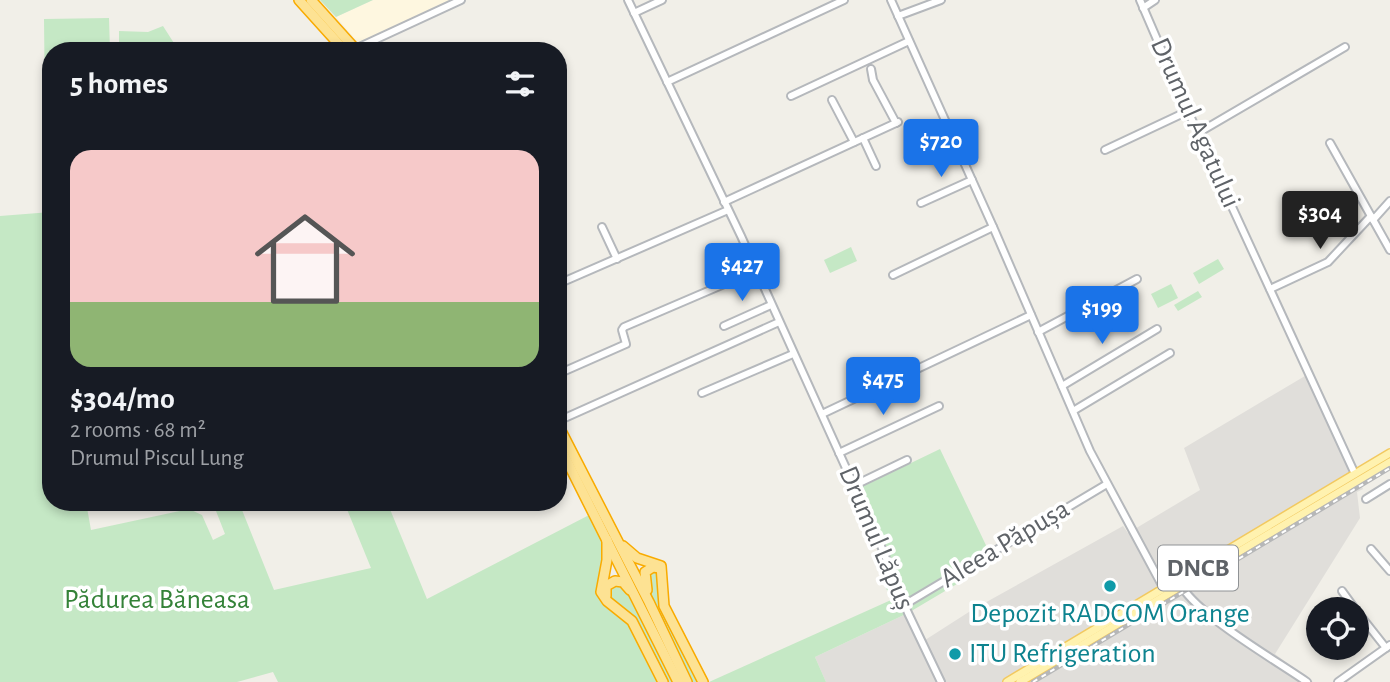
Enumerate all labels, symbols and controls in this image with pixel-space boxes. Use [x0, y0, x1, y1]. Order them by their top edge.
street label: Drumul Agatului [1145, 34, 1245, 212]
icon: filters [501, 65, 539, 103]
text: 5 homes [70, 69, 168, 99]
pin: $720 [900, 120, 982, 179]
text: $720 [919, 130, 963, 153]
pin: $304 [1279, 191, 1361, 251]
icon: home [242, 196, 368, 322]
text: $304 [1298, 202, 1342, 225]
pin: $427 [701, 244, 783, 303]
text: $427 [721, 254, 763, 277]
pin: $199 [1061, 286, 1143, 346]
text: $199 [1082, 297, 1122, 320]
pin: $475 [842, 358, 924, 417]
text: $475 [862, 368, 904, 391]
text: $304/mo [70, 384, 175, 414]
text: 2 rooms · 68 m² [70, 419, 206, 442]
text: Drumul Piscul Lung [70, 447, 244, 470]
street label: Drumul Lăpuș [832, 462, 919, 614]
street label: Aleea Păpușa [936, 495, 1075, 594]
road number: DNCB [1158, 546, 1238, 590]
marker: Depozit RADCOM Orange [1102, 578, 1118, 594]
park label: Pădurea Băneasa [64, 586, 250, 614]
map controls [1306, 597, 1369, 660]
button: locate [1306, 597, 1369, 660]
place label: Depozit RADCOM Orange [970, 600, 1250, 628]
place label: ITU Refrigeration [969, 640, 1156, 668]
marker: ITU Refrigeration [947, 646, 963, 662]

